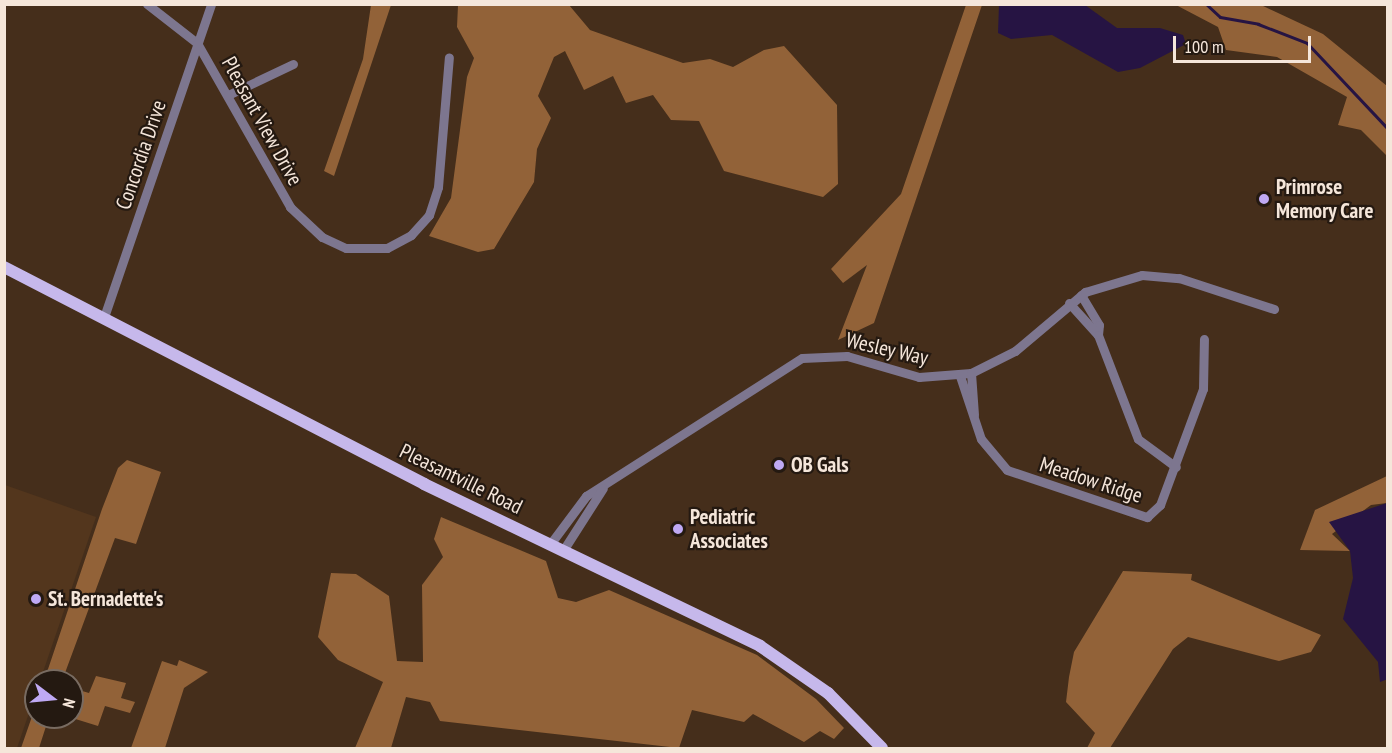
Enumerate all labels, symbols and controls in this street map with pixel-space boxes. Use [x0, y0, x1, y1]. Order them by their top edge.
scale bar [1176, 24, 1314, 62]
text: 100 m [1184, 35, 1224, 58]
street label: Pleasant View Drive [216, 52, 308, 190]
street label: Concordia Drive [111, 97, 171, 213]
place label: Primrose Memory Care [1276, 174, 1374, 224]
marker: Primrose Memory Care [1257, 192, 1271, 206]
street label: Wesley Way [843, 327, 931, 371]
street label: Pleasantville Road [396, 438, 526, 520]
place label: OB Gals [791, 452, 849, 478]
street label: Meadow Ridge [1036, 452, 1146, 508]
marker: OB Gals [772, 458, 786, 472]
place label: Pediatric Associates [690, 504, 768, 554]
marker: Pediatric Associates [671, 522, 685, 536]
place label: St. Bernadette's [48, 586, 165, 612]
marker: St. Bernadette's [29, 592, 43, 606]
north arrow [24, 669, 84, 729]
text: N [59, 696, 80, 710]

